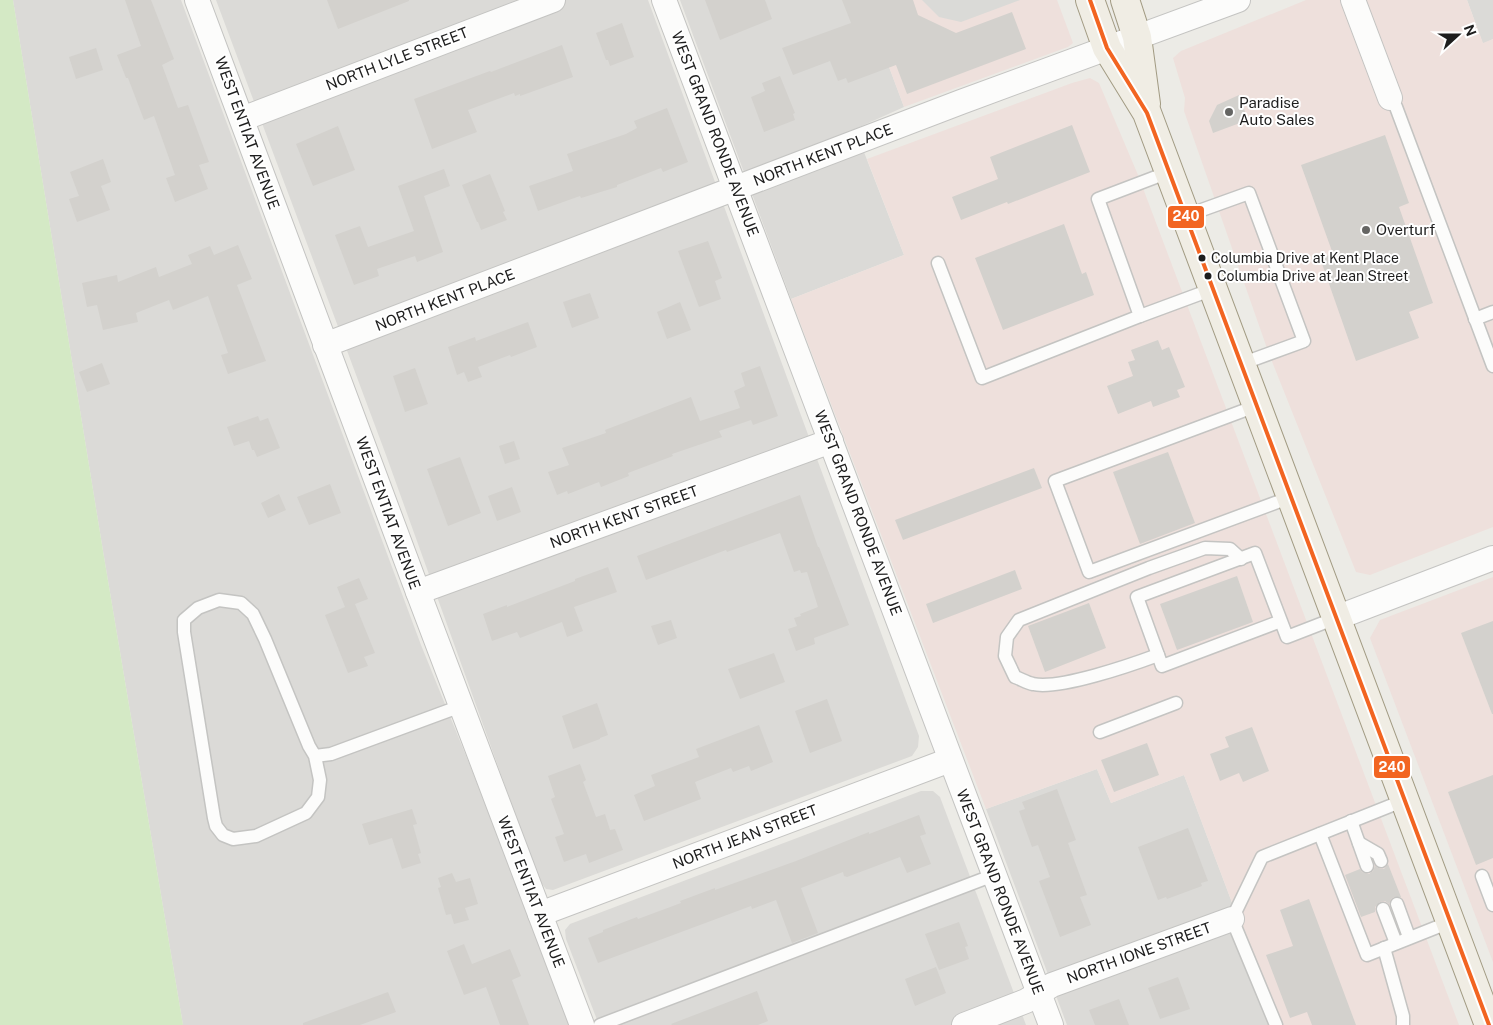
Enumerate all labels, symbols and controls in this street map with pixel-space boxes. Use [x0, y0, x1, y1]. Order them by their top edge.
north arrow [1433, 10, 1483, 60]
text: N [1461, 22, 1480, 38]
street label: NORTH LYLE STREET [323, 23, 470, 94]
street label: WEST GRAND RONDE AVENUE [668, 29, 763, 239]
street label: WEST ENTIAT AVENUE [212, 54, 283, 211]
place label: Paradise Auto Sales [1239, 94, 1314, 128]
marker: Paradise Auto Sales [1223, 106, 1235, 118]
street label: NORTH KENT PLACE [751, 120, 895, 189]
line badge: 240 [1167, 205, 1205, 229]
text: 240 [1172, 208, 1200, 224]
place label: Overturf [1376, 221, 1435, 238]
marker: Overturf [1360, 224, 1372, 236]
place label: Columbia Drive at Kent Place [1211, 250, 1399, 266]
marker: Columbia Drive at Kent Place [1197, 253, 1207, 263]
street label: NORTH KENT PLACE [373, 265, 517, 334]
place label: Columbia Drive at Jean Street [1217, 268, 1408, 284]
marker: Columbia Drive at Jean Street [1203, 271, 1213, 281]
street label: WEST GRAND RONDE AVENUE [811, 408, 906, 618]
street label: WEST ENTIAT AVENUE [353, 434, 424, 591]
street label: NORTH KENT STREET [547, 482, 700, 551]
line badge: 240 [1373, 755, 1411, 779]
text: 240 [1378, 759, 1406, 775]
street label: WEST GRAND RONDE AVENUE [953, 787, 1048, 997]
street label: NORTH JEAN STREET [670, 801, 820, 872]
street label: WEST ENTIAT AVENUE [495, 814, 568, 970]
street label: NORTH IONE STREET [1064, 918, 1214, 987]

